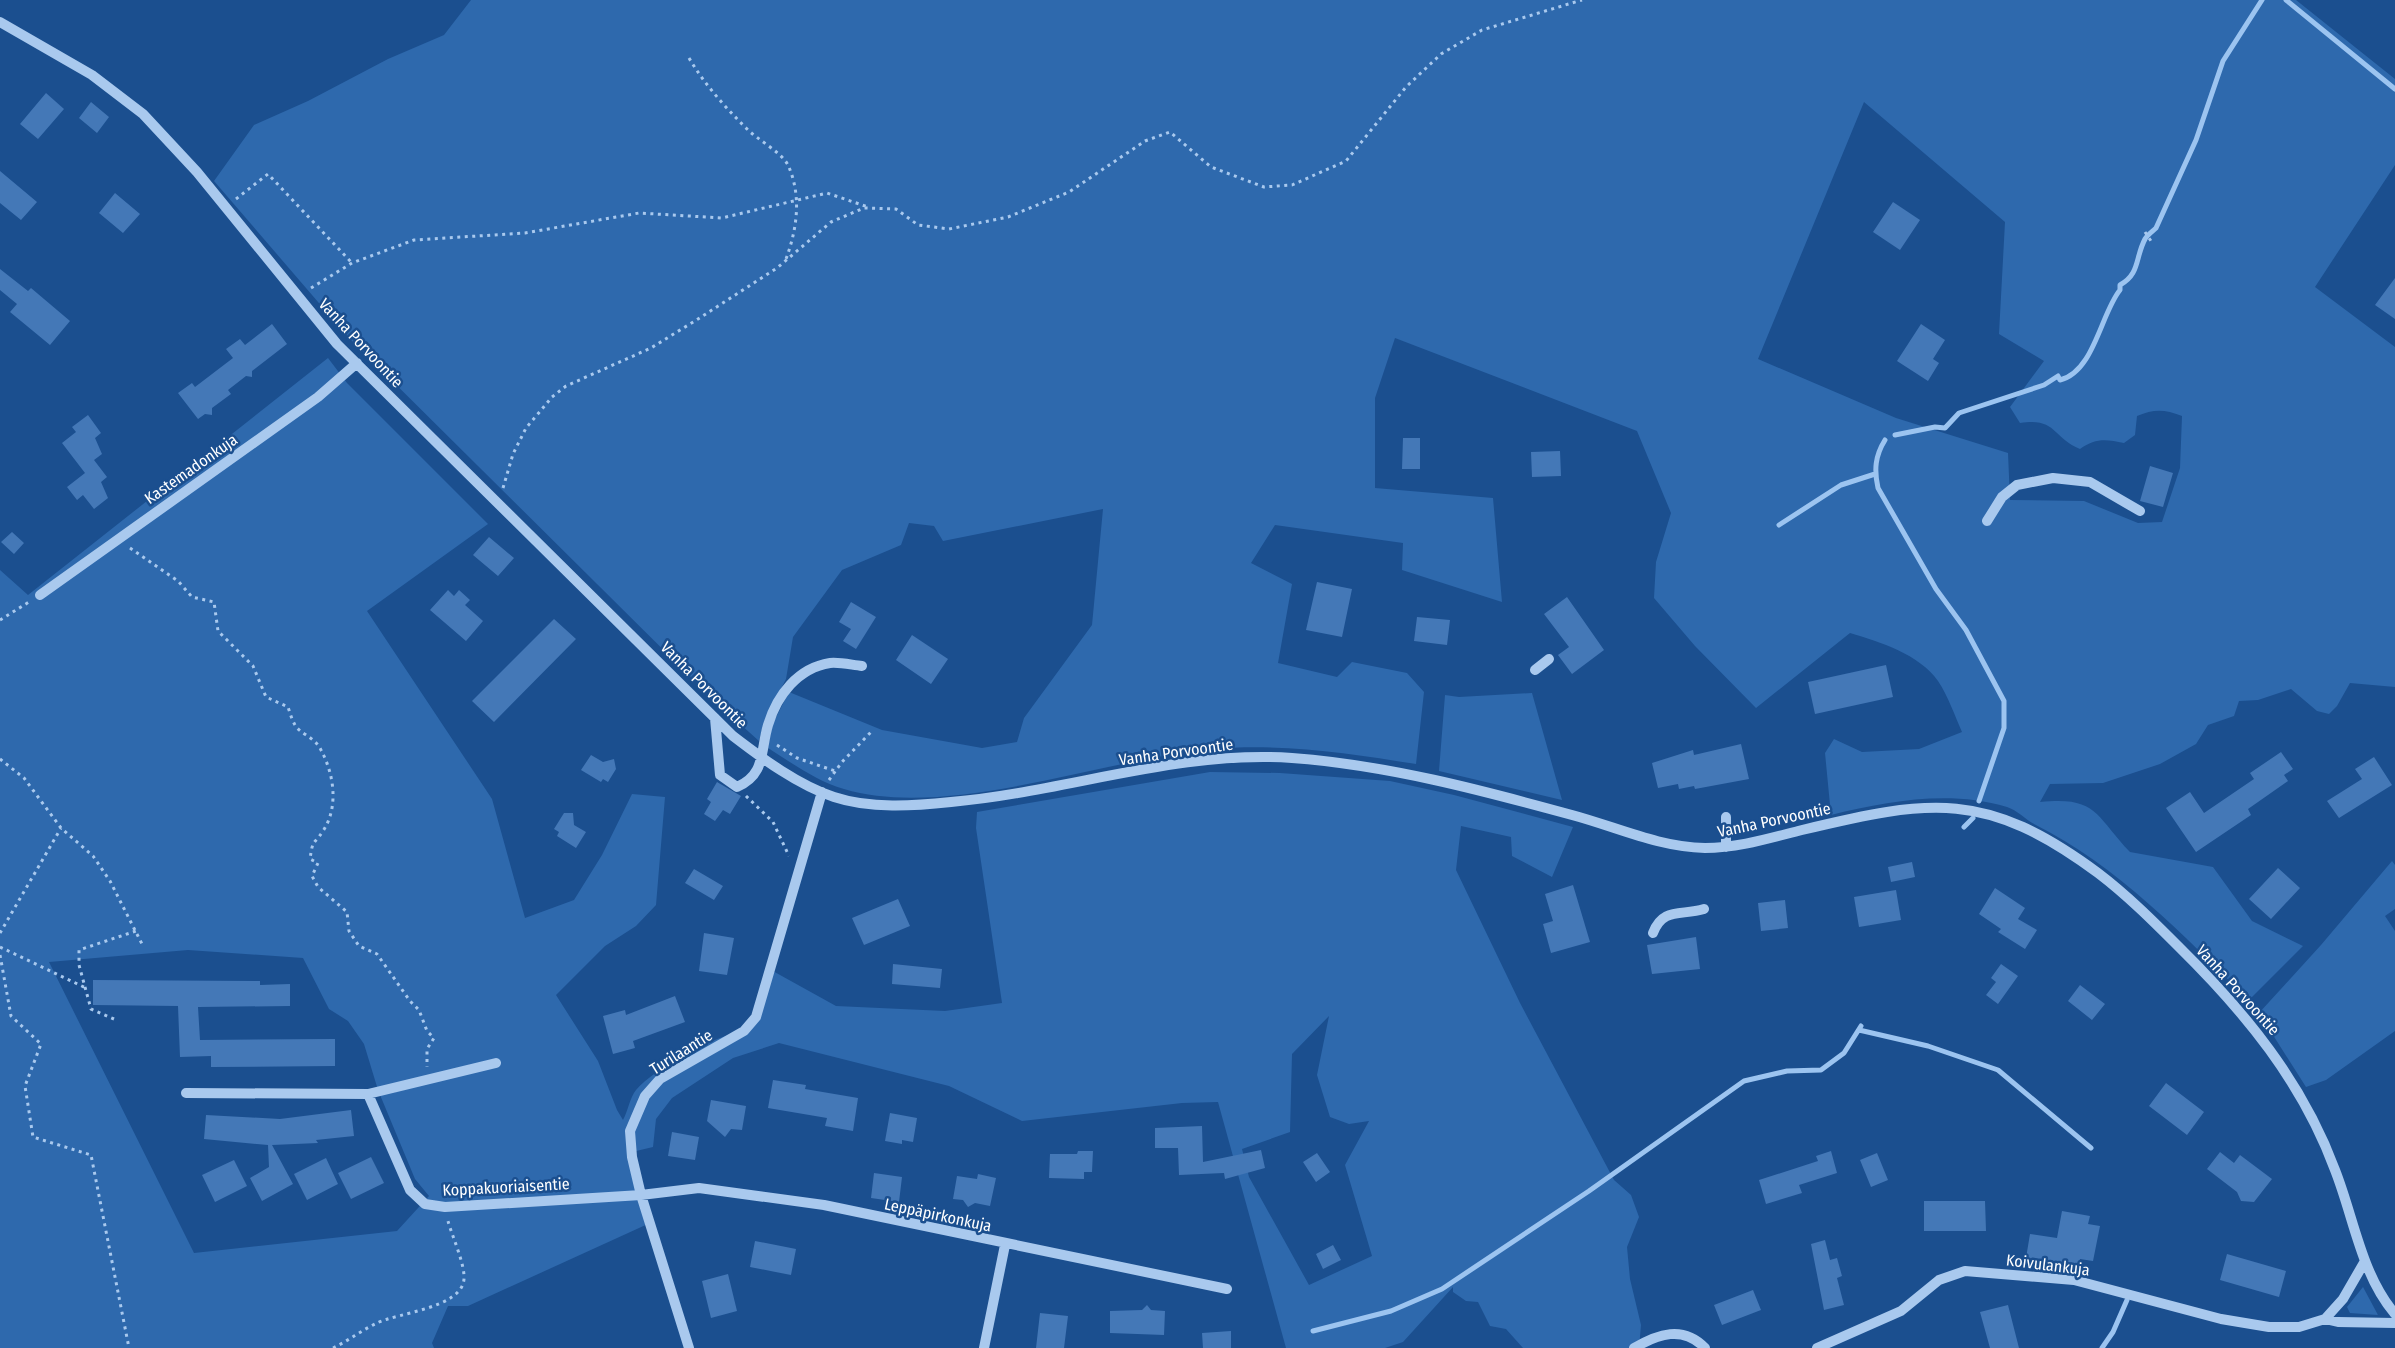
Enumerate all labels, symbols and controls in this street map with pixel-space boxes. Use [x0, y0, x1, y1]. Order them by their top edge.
street label: Vanha Porvoontie [315, 294, 407, 392]
street label: Kastemadonkuja [141, 430, 241, 508]
street label: Vanha Porvoontie [657, 638, 752, 733]
street label: Vanha Porvoontie [1118, 735, 1234, 769]
street label: Vanha Porvoontie [1716, 799, 1832, 841]
street label: Vanha Porvoontie [2192, 941, 2284, 1039]
street label: Turilaantie [646, 1025, 716, 1079]
street label: Koppakuoriaisentie [442, 1174, 570, 1200]
street label: Leppäpirkonkuja [883, 1194, 994, 1236]
street label: Koivulankuja [2005, 1250, 2091, 1280]

